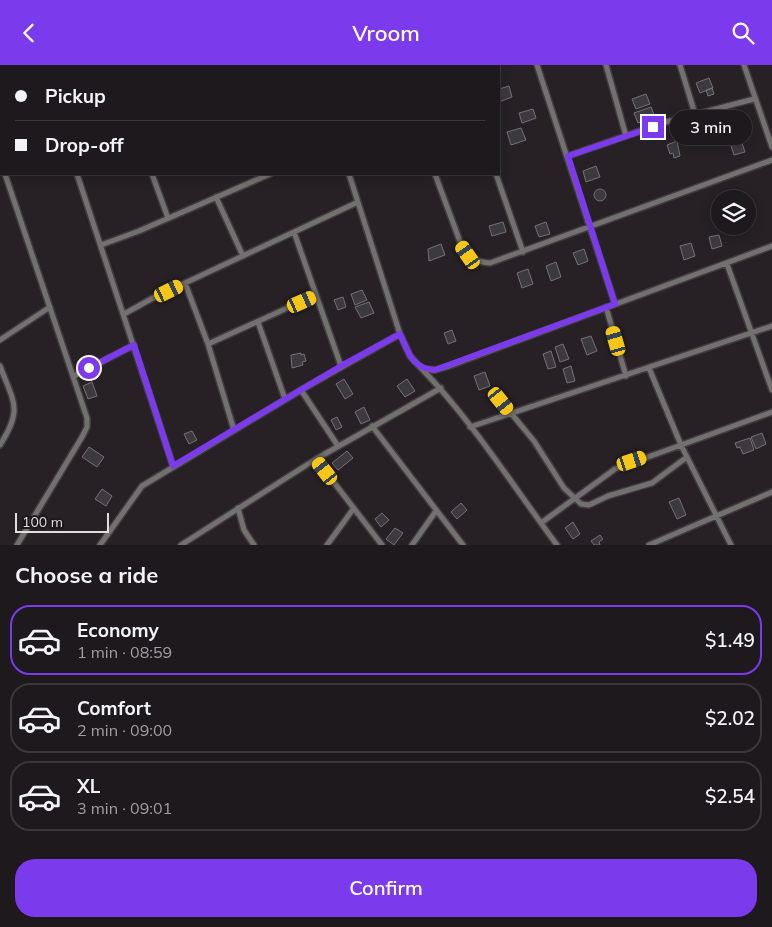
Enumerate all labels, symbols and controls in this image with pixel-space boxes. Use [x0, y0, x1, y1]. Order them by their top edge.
icon: back [15, 19, 43, 47]
text: Vroom [352, 19, 420, 47]
icon: search [729, 19, 757, 47]
text: Pickup [45, 84, 106, 108]
callout: 3 min [670, 109, 753, 145]
route end [642, 116, 664, 138]
text: 3 min [690, 117, 732, 137]
text: Drop-off [45, 133, 123, 157]
map controls [711, 190, 756, 235]
button: layers [711, 190, 756, 235]
car [453, 238, 482, 272]
car [152, 278, 185, 304]
car [285, 289, 318, 315]
car [604, 325, 627, 357]
route start [78, 357, 100, 379]
car [485, 385, 516, 417]
car [615, 449, 648, 473]
car [309, 455, 340, 487]
scale bar [15, 509, 109, 533]
text: 100 m [22, 513, 63, 531]
text: Choose a ride [15, 561, 158, 589]
icon: car [17, 618, 62, 663]
text: Economy [77, 618, 159, 642]
text: $1.49 [705, 628, 755, 652]
text: 1 min · 08:59 [77, 642, 172, 662]
icon: car [17, 696, 62, 741]
text: Comfort [77, 696, 151, 720]
text: $2.02 [705, 706, 755, 730]
text: 2 min · 09:00 [77, 720, 172, 740]
icon: car [17, 774, 62, 819]
text: XL [77, 774, 100, 798]
text: $2.54 [705, 784, 755, 808]
text: 3 min · 09:01 [77, 798, 172, 818]
button: Confirm [15, 859, 757, 917]

